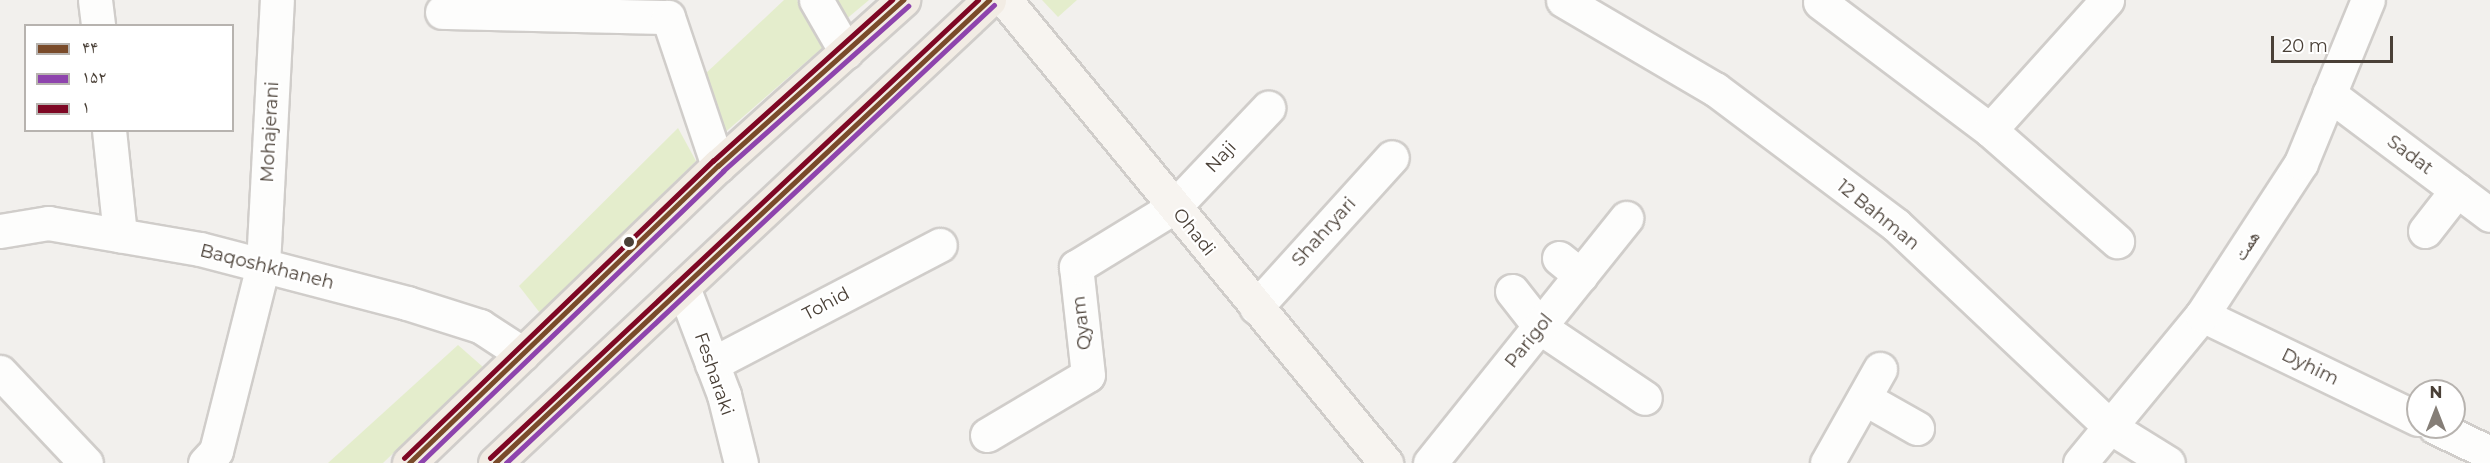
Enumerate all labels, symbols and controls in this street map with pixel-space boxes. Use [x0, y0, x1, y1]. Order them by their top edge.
legend [24, 24, 234, 132]
scale bar [2274, 24, 2396, 62]
text: 20 m [2282, 35, 2328, 57]
text: ۴۴ [82, 36, 98, 58]
text: ۱۵۲ [82, 66, 106, 88]
street label: Mohajerani [257, 81, 283, 183]
text: ۱ [82, 96, 90, 118]
street label: Sadat [2383, 131, 2437, 179]
street label: Naji [1201, 137, 1241, 177]
street label: 12 Bahman [1832, 175, 1924, 255]
street label: Shahryari [1288, 193, 1360, 271]
street label: Ohadi [1168, 204, 1220, 260]
street label: همت [2229, 227, 2265, 265]
unlabelled marker [623, 236, 635, 248]
street label: Baqoshkhaneh [198, 240, 336, 294]
street label: Tohid [799, 283, 853, 325]
street label: Qyam [1068, 295, 1096, 351]
street label: Parigol [1501, 309, 1557, 373]
street label: Fesharaki [690, 330, 738, 418]
street label: Dyhim [2278, 344, 2342, 390]
north arrow [2406, 379, 2466, 439]
text: N [2430, 383, 2442, 402]

